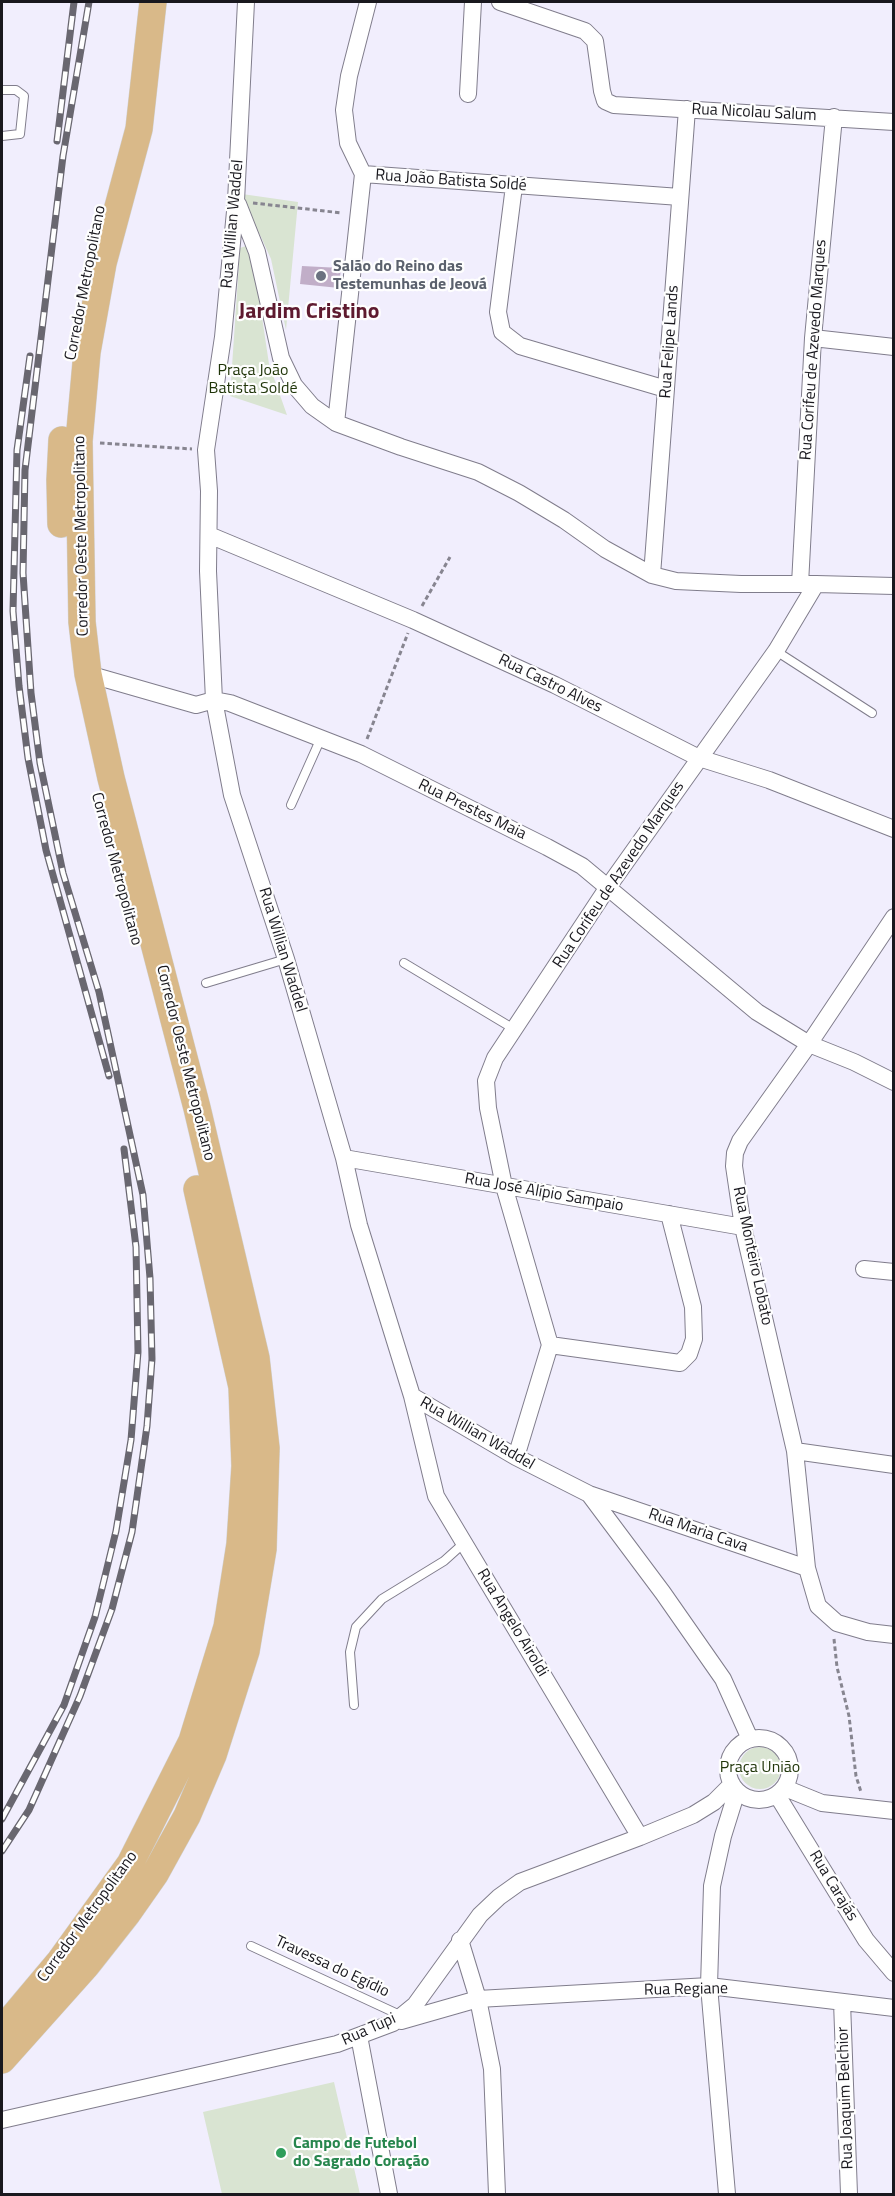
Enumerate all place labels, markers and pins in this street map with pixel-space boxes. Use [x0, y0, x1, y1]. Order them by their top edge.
place label: Salão do Reino das Testemunhas de Jeová [333, 257, 487, 295]
marker: Salão do Reino das Testemunhas de Jeová [314, 269, 328, 283]
place label: Campo de Futebol do Sagrado Coração [293, 2134, 429, 2172]
marker: Campo de Futebol do Sagrado Coração [274, 2146, 288, 2160]

